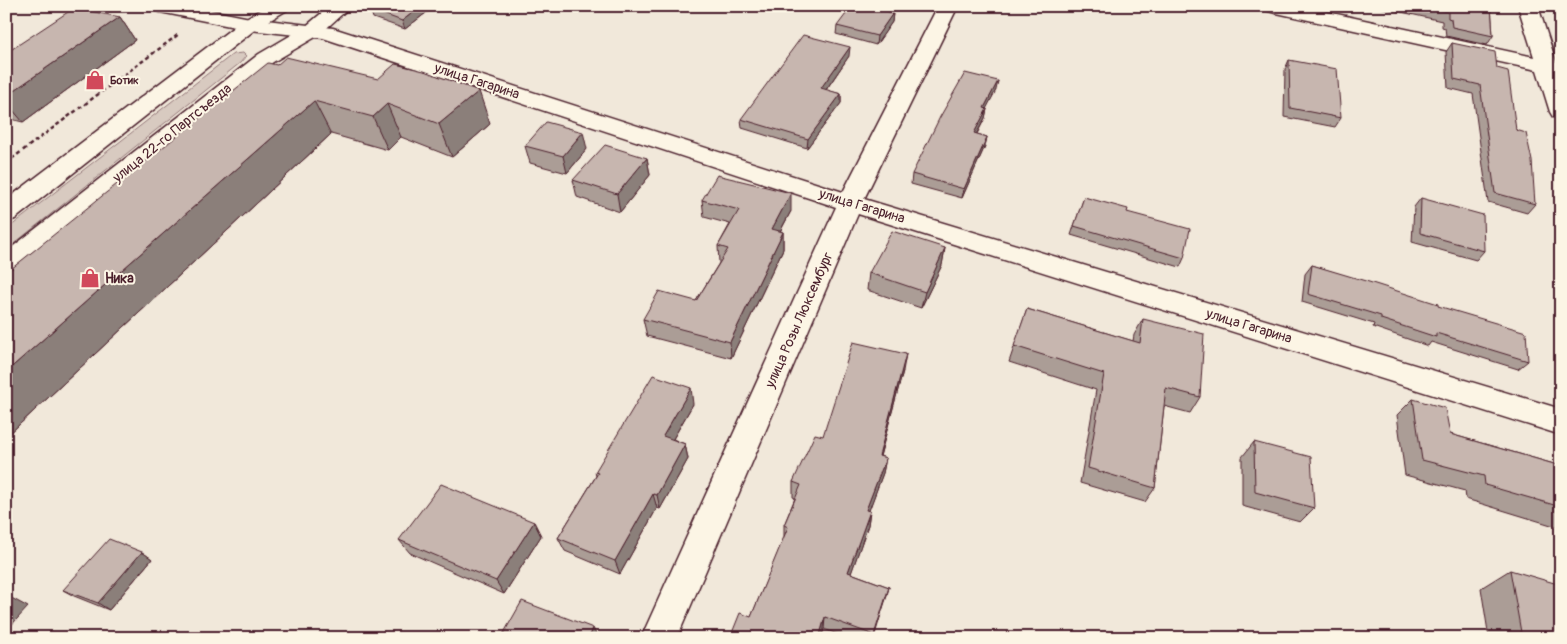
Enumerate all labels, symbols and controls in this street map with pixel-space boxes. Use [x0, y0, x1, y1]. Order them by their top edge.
street label: улица Гагарина [431, 59, 522, 103]
shop icon: Ботик [84, 69, 106, 91]
place label: Ботик [110, 74, 139, 87]
street label: улица 22-го Партсъезда [108, 80, 235, 187]
street label: улица Гагарина [816, 185, 907, 227]
street label: улица Розы Люксембург [761, 249, 837, 391]
shop icon: Ника [79, 267, 101, 289]
place label: Ника [105, 270, 134, 287]
street label: улица Гагарина [1203, 305, 1294, 347]

